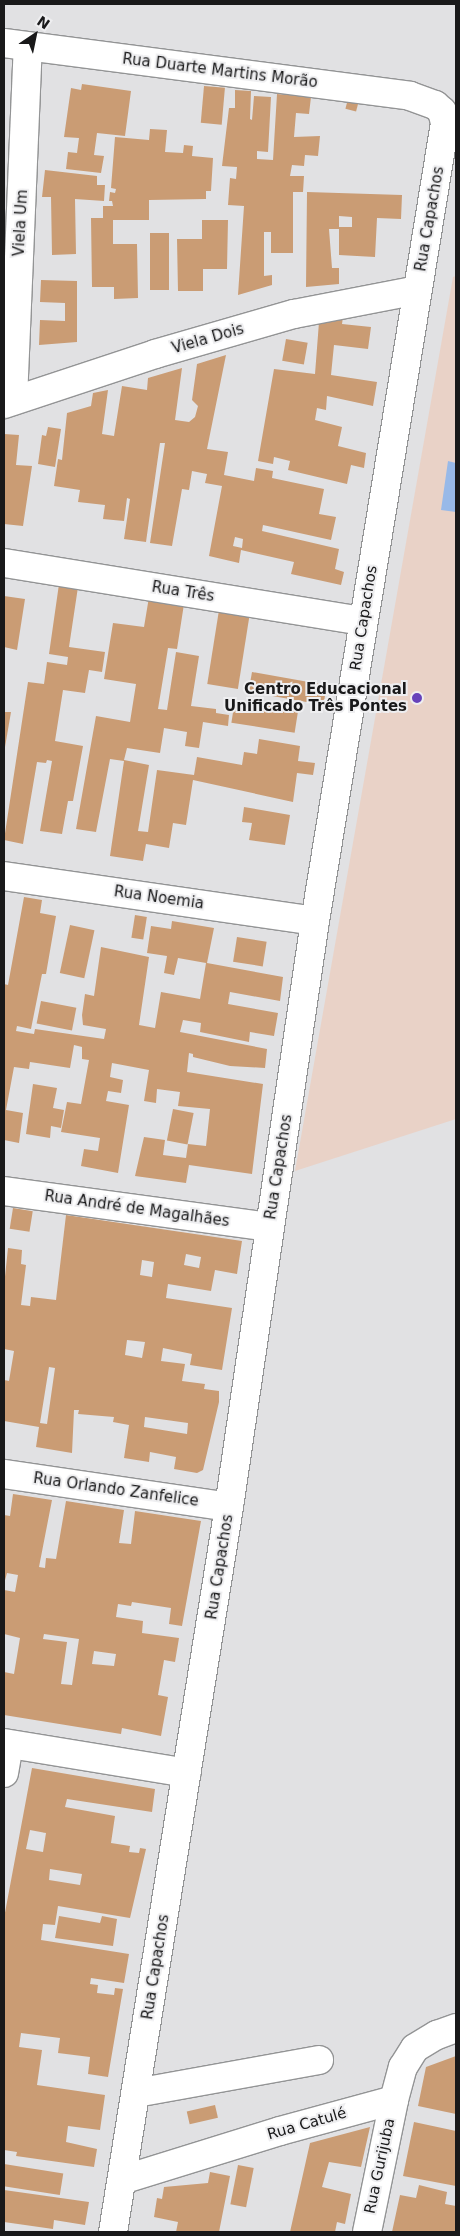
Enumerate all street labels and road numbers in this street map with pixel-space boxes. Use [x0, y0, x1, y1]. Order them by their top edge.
street label: Rua Duarte Martins Morão [121, 50, 319, 92]
street label: Rua Capachos [412, 165, 448, 273]
street label: Viela Um [10, 189, 32, 257]
street label: Viela Dois [170, 320, 246, 358]
street label: Rua Capachos [347, 564, 381, 672]
street label: Rua Três [150, 578, 216, 606]
street label: Rua Noemia [113, 883, 205, 913]
street label: Rua Capachos [262, 1113, 296, 1221]
street label: Rua André de Magalhães [43, 1187, 231, 1231]
street label: Rua Orlando Zanfelice [32, 1469, 200, 1511]
street label: Rua Capachos [203, 1513, 237, 1621]
street label: Rua Capachos [139, 1913, 173, 2021]
street label: Rua Catulé [265, 2104, 349, 2144]
street label: Rua Gurijuba [361, 2117, 399, 2215]

